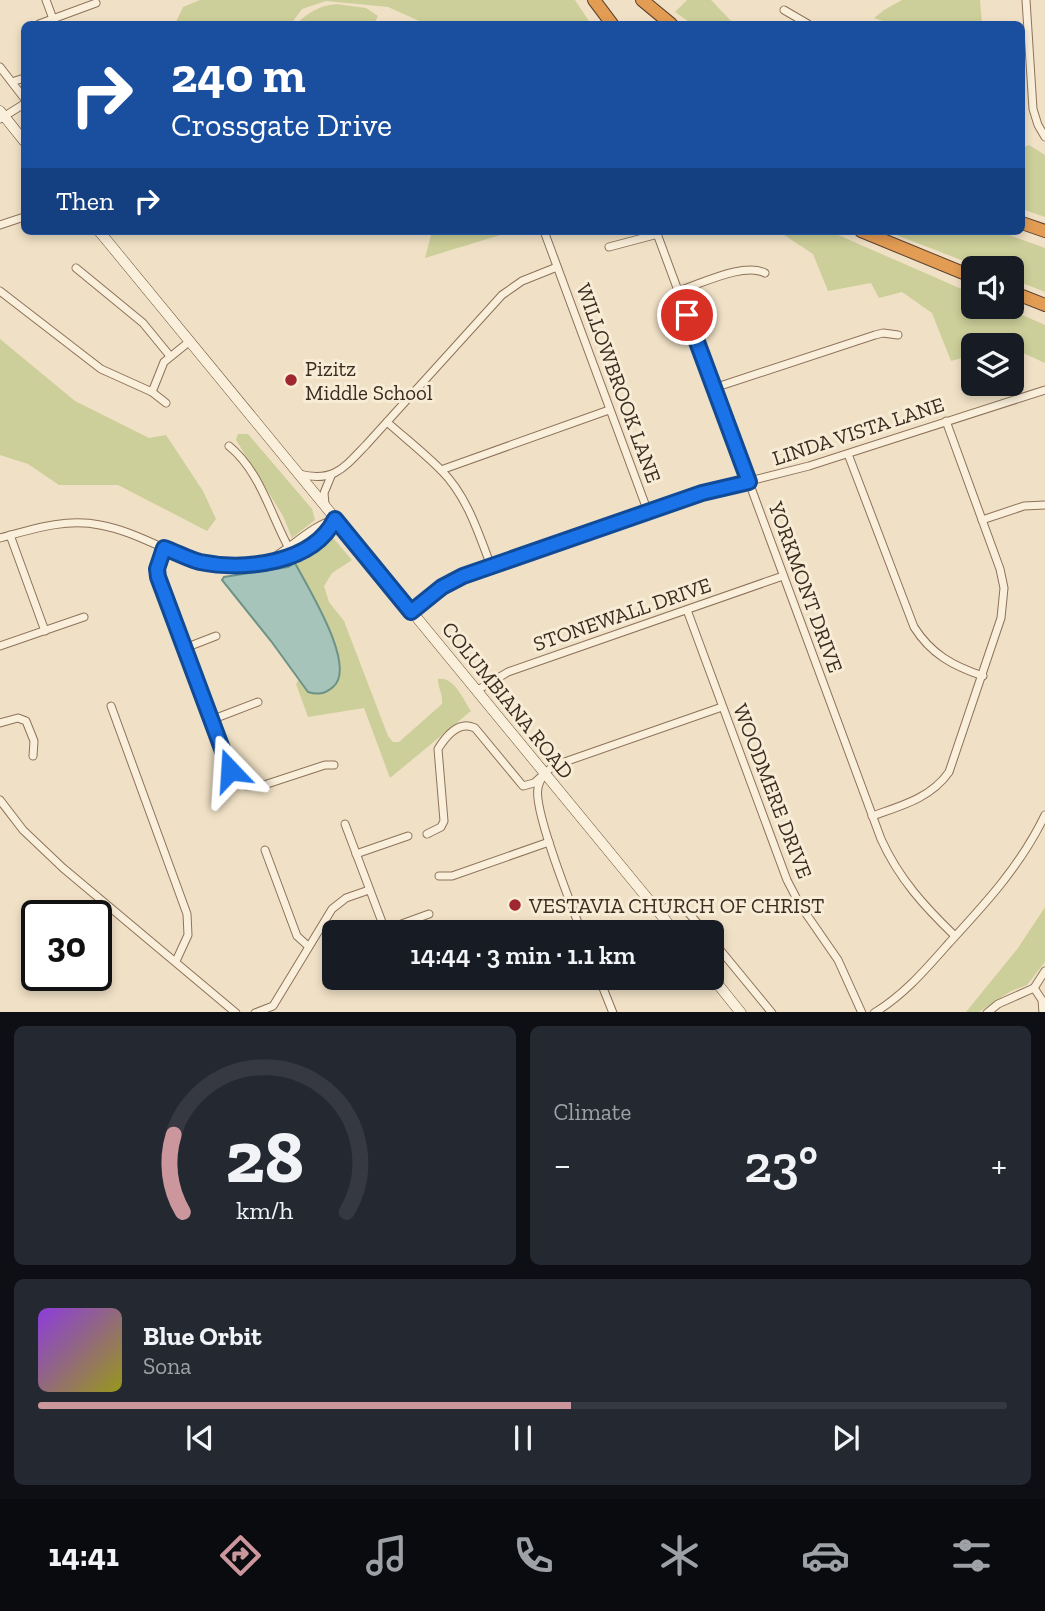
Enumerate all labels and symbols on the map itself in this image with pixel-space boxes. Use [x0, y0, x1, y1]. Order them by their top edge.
street label: WILLOWBROOK LANE [571, 280, 667, 486]
pin [657, 285, 717, 345]
place label: Pizitz Middle School [305, 356, 433, 405]
marker: Pizitz Middle School [283, 372, 299, 388]
street label: LINDA VISTA LANE [769, 391, 947, 471]
street label: YORKMONT DRIVE [763, 497, 849, 676]
street label: STONEWALL DRIVE [530, 572, 714, 656]
street label: COLUMBIANA ROAD [437, 616, 579, 784]
street label: WOODMERE DRIVE [728, 700, 818, 882]
position arrow [193, 733, 267, 807]
place label: VESTAVIA CHURCH OF CHRIST [528, 893, 824, 918]
marker: VESTAVIA CHURCH OF CHRIST [507, 897, 523, 913]
speed limit sign: 30 [21, 900, 112, 991]

